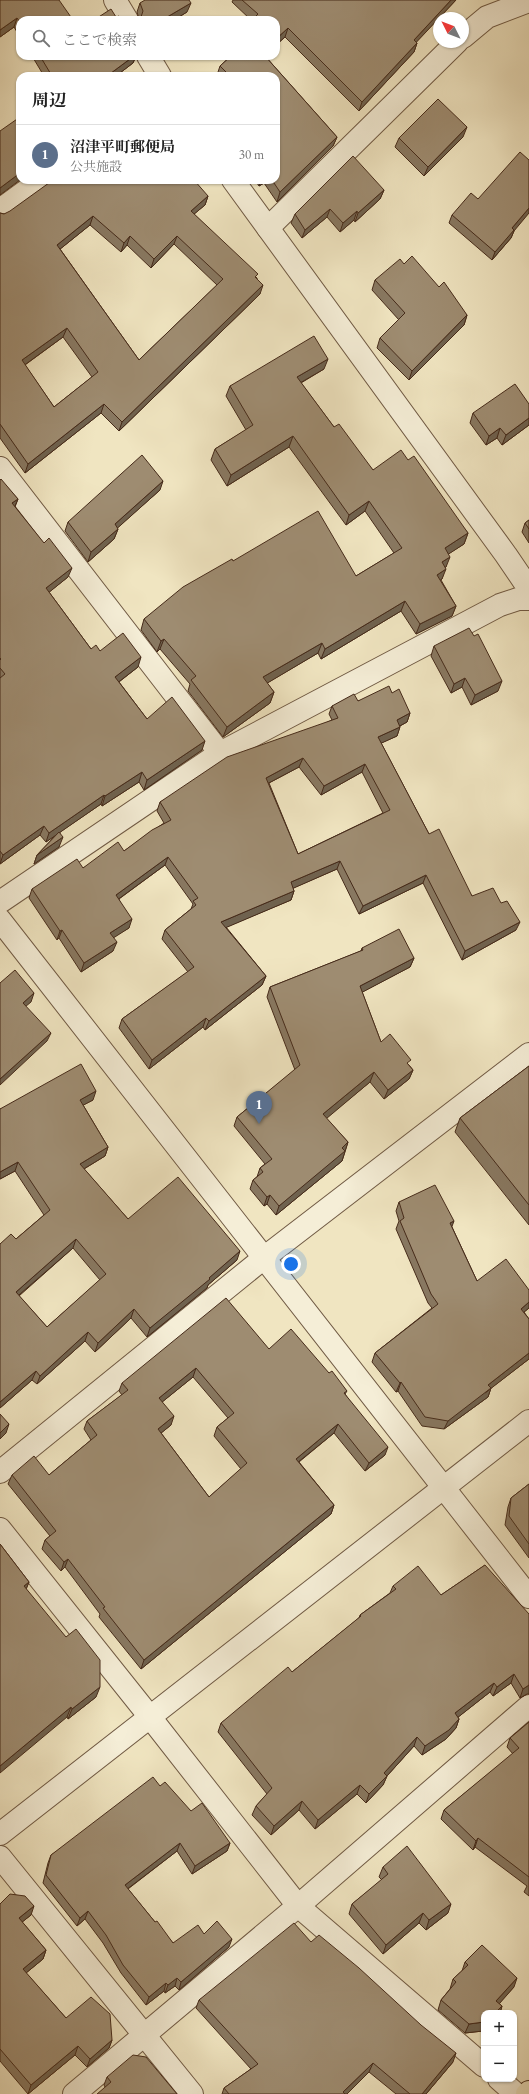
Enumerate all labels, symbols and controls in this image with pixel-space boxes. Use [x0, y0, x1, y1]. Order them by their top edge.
north arrow [433, 12, 469, 48]
search box [16, 16, 280, 60]
icon: search [30, 27, 52, 49]
text: ここで検索 [62, 30, 137, 49]
text: 周辺 [32, 89, 66, 111]
text: 沼津平町郵便局 [70, 137, 175, 156]
text: 1 [42, 146, 48, 163]
text: 30 m [239, 146, 264, 163]
text: 公共施設 [70, 158, 122, 175]
pin: 1 [246, 1091, 272, 1124]
your location [281, 1254, 301, 1274]
map controls [481, 2010, 517, 2082]
button: + [481, 2010, 517, 2046]
button: − [481, 2046, 517, 2082]

